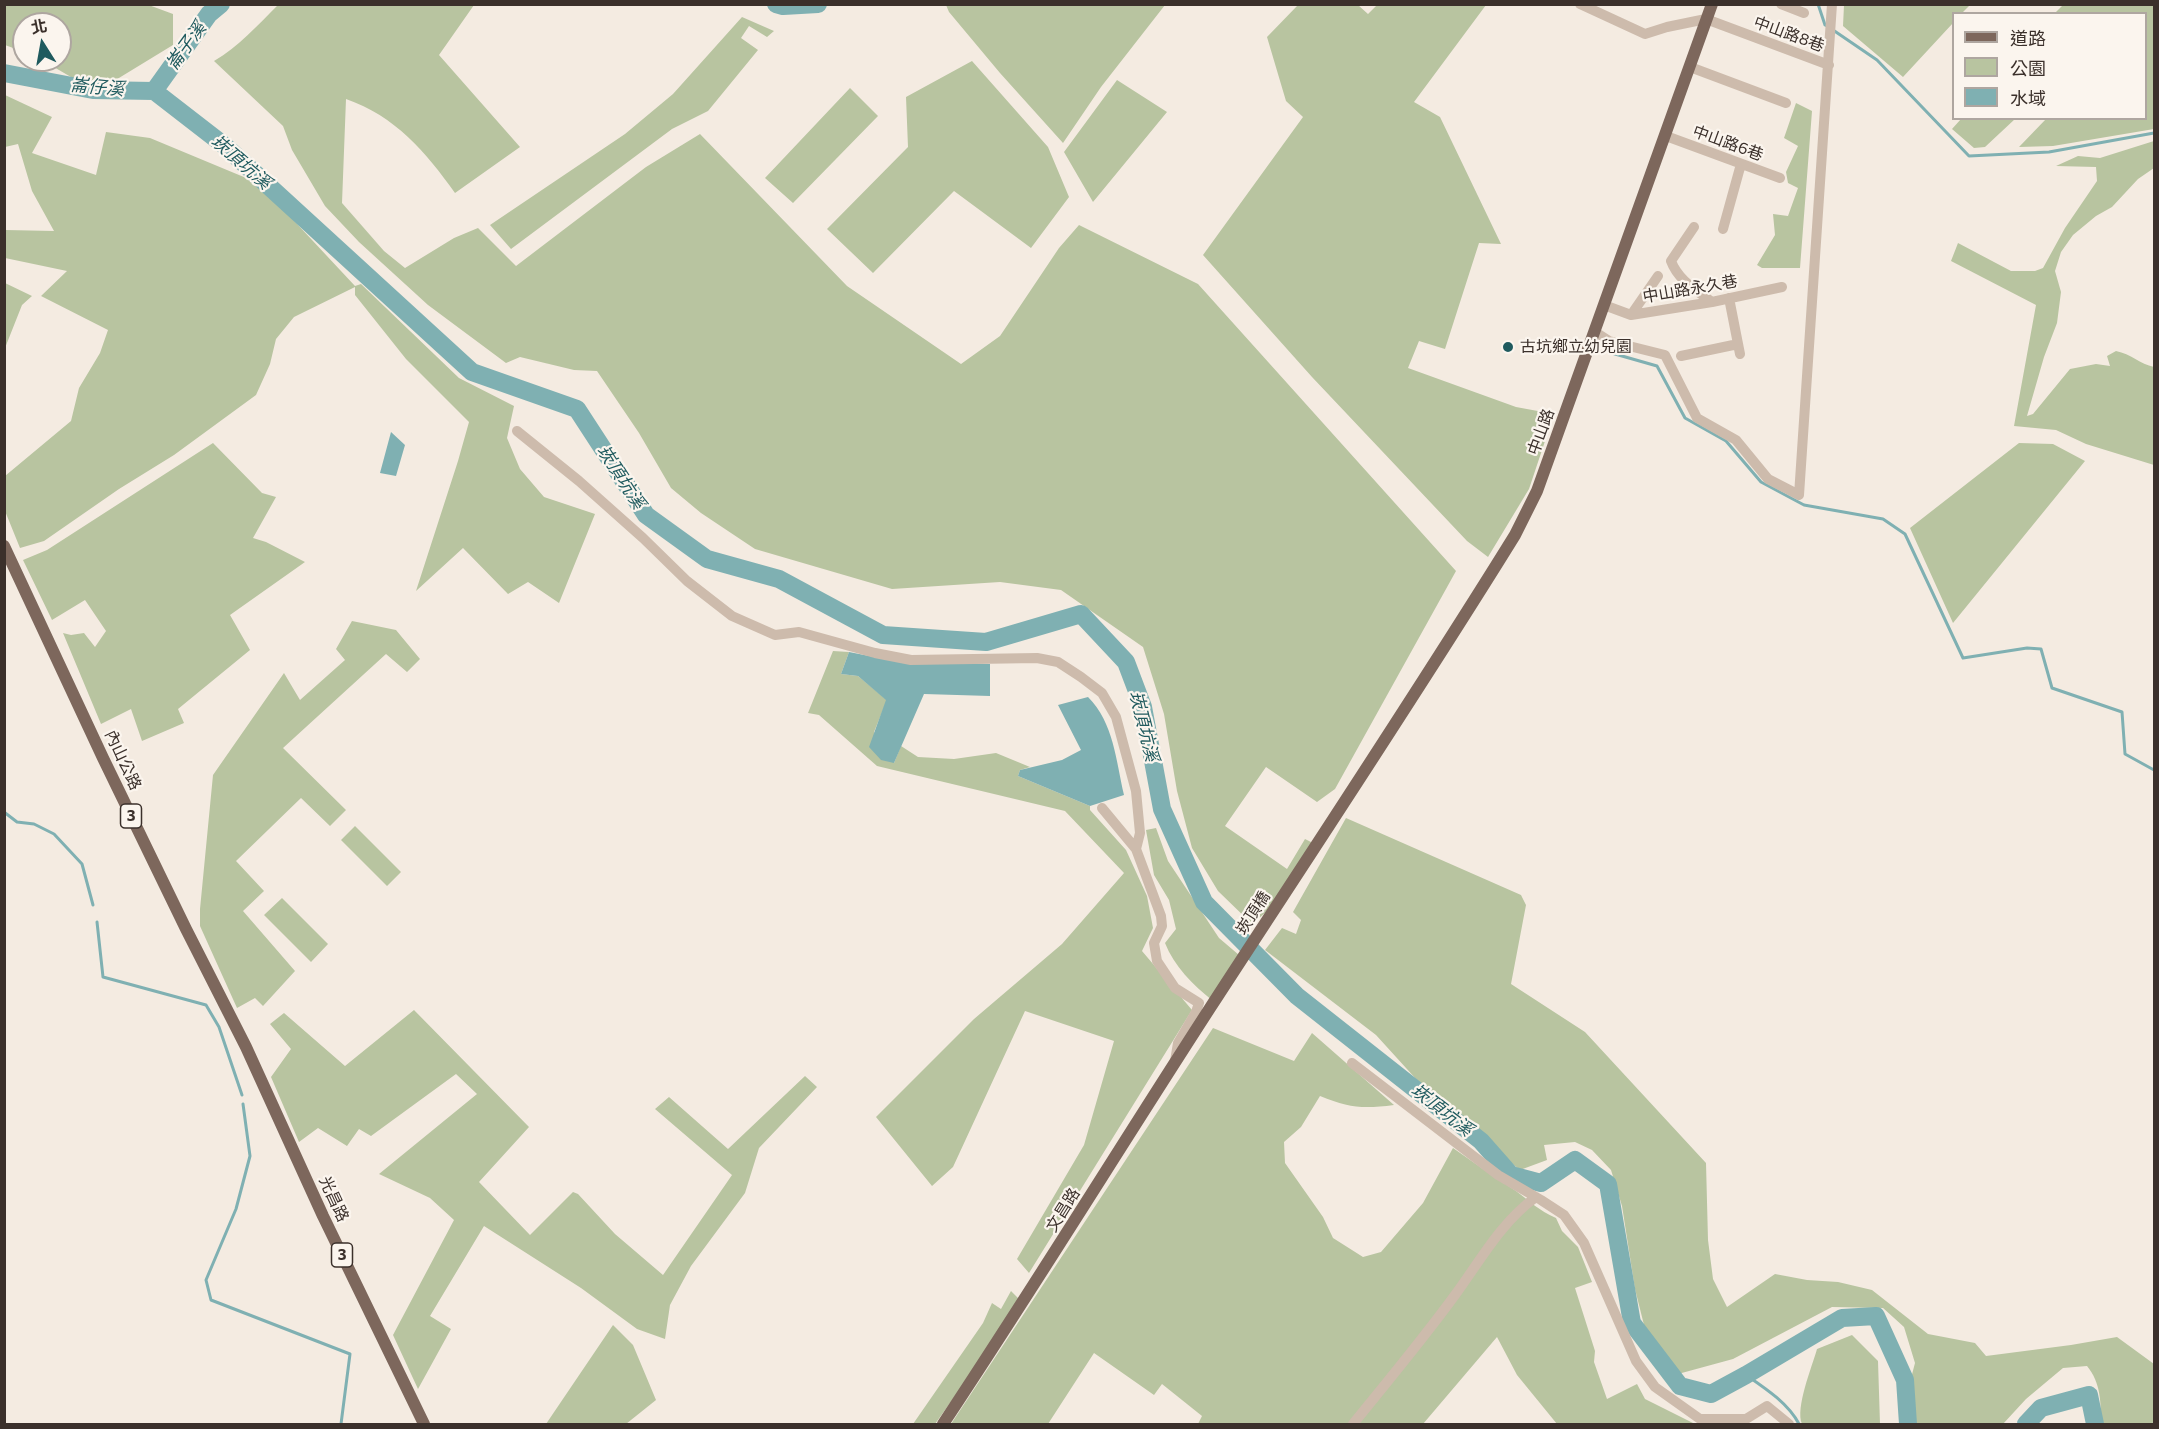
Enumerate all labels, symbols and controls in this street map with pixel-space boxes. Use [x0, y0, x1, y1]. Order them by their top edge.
north arrow [12, 12, 72, 72]
street label: 中山路8巷 [1751, 12, 1827, 56]
legend [1952, 12, 2147, 120]
text: 北 [29, 15, 49, 37]
water label: 崙子溪 [161, 18, 211, 74]
text: 道路 [2010, 27, 2046, 49]
text: 公園 [2010, 57, 2046, 79]
water label: 崙仔溪 [69, 74, 125, 100]
text: 水域 [2010, 87, 2046, 109]
street label: 中山路6巷 [1690, 121, 1766, 165]
water label: 崁頂坑溪 [207, 130, 275, 194]
street label: 中山路永久巷 [1641, 271, 1739, 307]
place label: 古坑鄉立幼兒園 [1520, 337, 1632, 357]
marker: 古坑鄉立幼兒園 [1501, 340, 1515, 354]
street label: 中山路 [1524, 406, 1558, 458]
water label: 崁頂坑溪 [592, 441, 650, 513]
water label: 崁頂坑溪 [1125, 688, 1163, 764]
street label: 內山公路 [101, 727, 145, 793]
road number: 3 [120, 804, 142, 828]
street label: 崁頂橋 [1232, 888, 1274, 938]
water label: 崁頂坑溪 [1407, 1079, 1477, 1141]
street label: 光昌路 [315, 1173, 353, 1225]
street label: 文昌路 [1042, 1185, 1084, 1235]
road number: 3 [332, 1243, 352, 1267]

